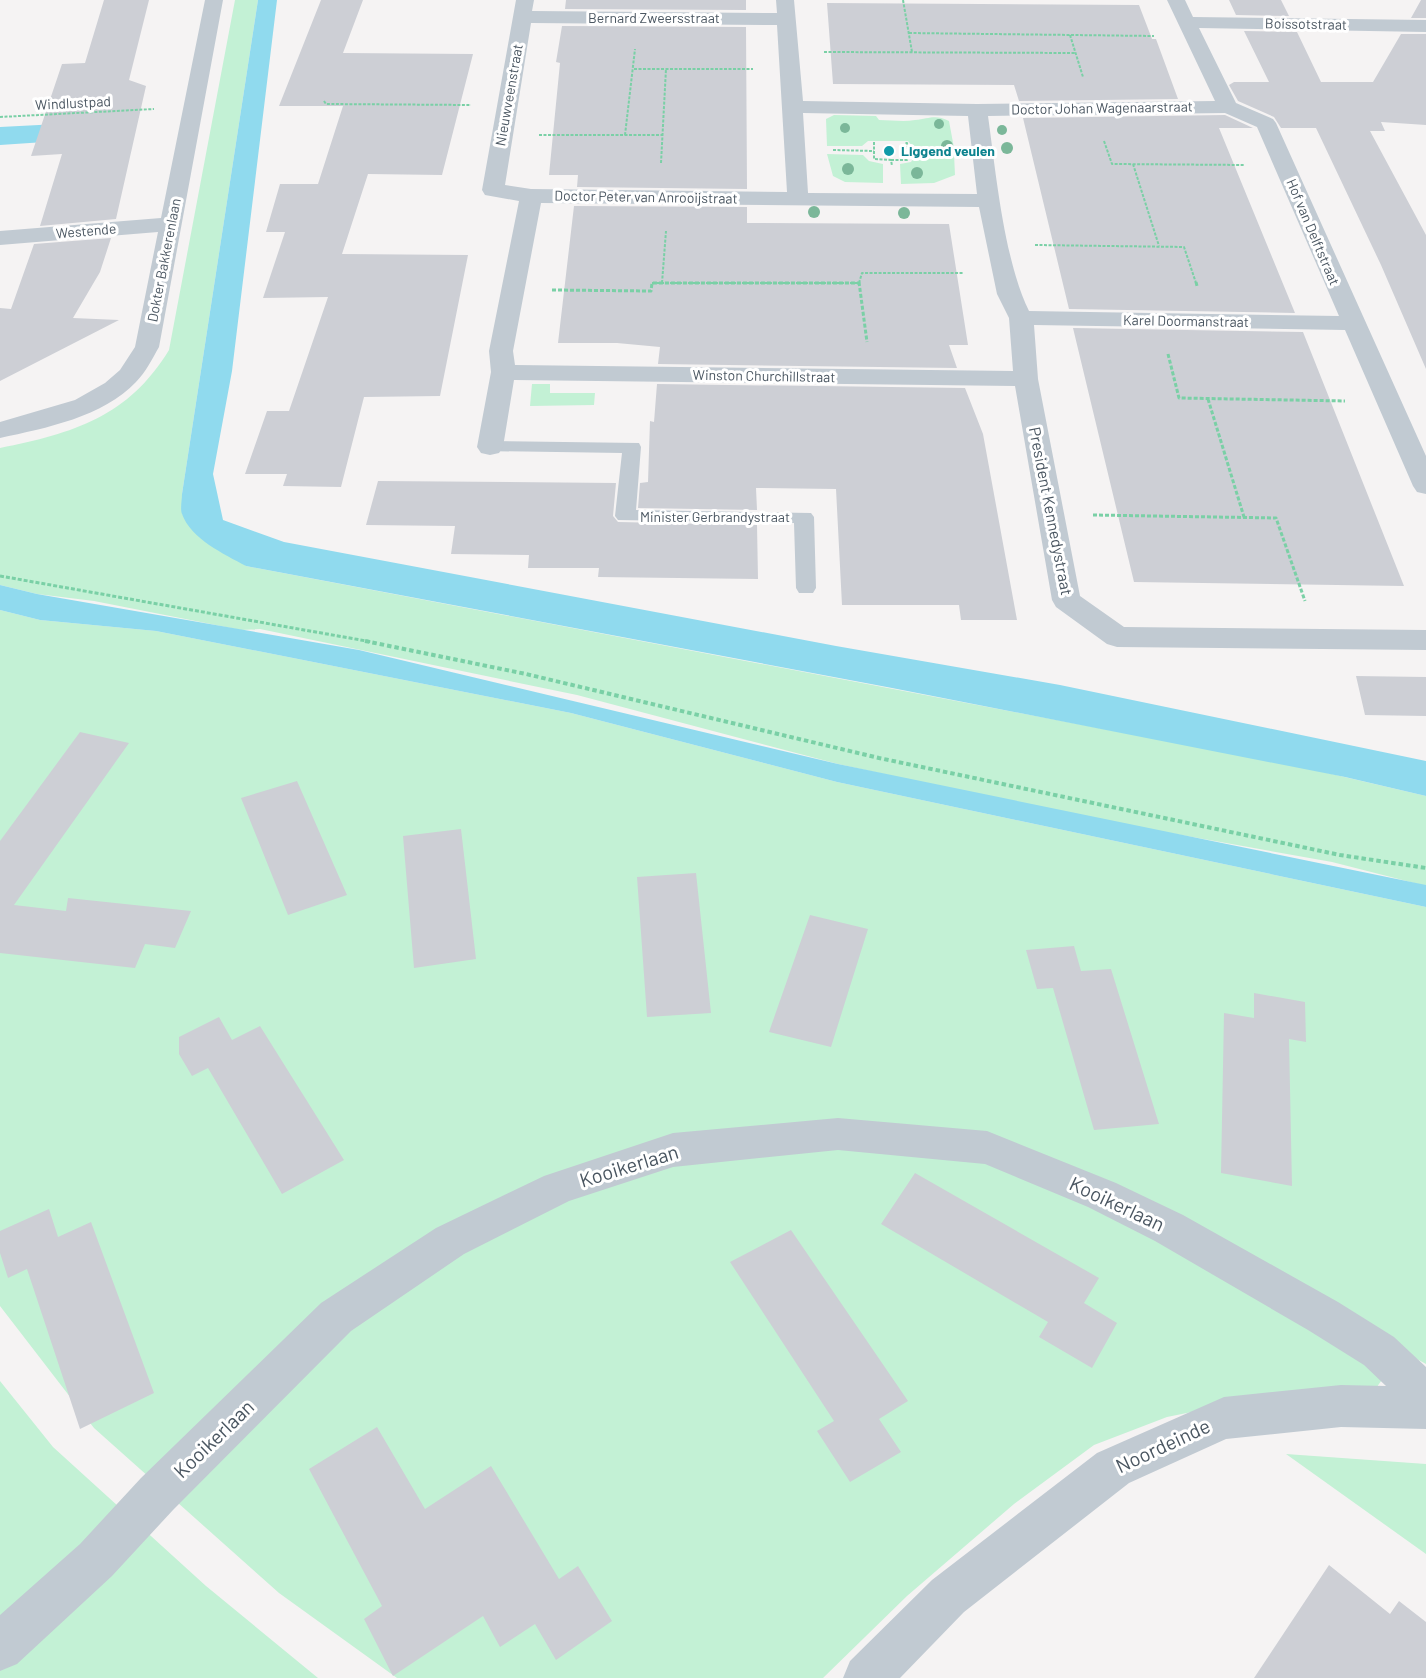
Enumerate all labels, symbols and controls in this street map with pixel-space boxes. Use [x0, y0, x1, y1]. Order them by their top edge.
street label: Bernard Zweersstraat [588, 9, 720, 26]
street label: Boissotstraat [1265, 14, 1347, 33]
street label: Nieuwveenstraat [491, 43, 526, 147]
street label: Windlustpad [35, 92, 111, 113]
street label: Doctor Johan Wagenaarstraat [1011, 97, 1193, 118]
place label: Liggend veulen [901, 142, 995, 159]
marker: Liggend veulen [882, 144, 896, 158]
street label: Hof van Delftstraat [1283, 176, 1344, 288]
street label: Doctor Peter van Anrooijstraat [554, 186, 738, 207]
street label: Dokter Bakkerenlaan [143, 197, 184, 323]
street label: Westende [55, 219, 117, 242]
street label: Karel Doormanstraat [1123, 311, 1249, 330]
street label: Winston Churchillstraat [693, 366, 835, 385]
street label: President Kennedystraat [1026, 425, 1077, 597]
street label: Minister Gerbrandystraat [640, 508, 790, 525]
street label: Kooikerlaan [576, 1139, 681, 1191]
street label: Kooikerlaan [1066, 1171, 1169, 1236]
street label: Kooikerlaan [168, 1394, 258, 1482]
street label: Noordeinde [1112, 1413, 1214, 1477]

